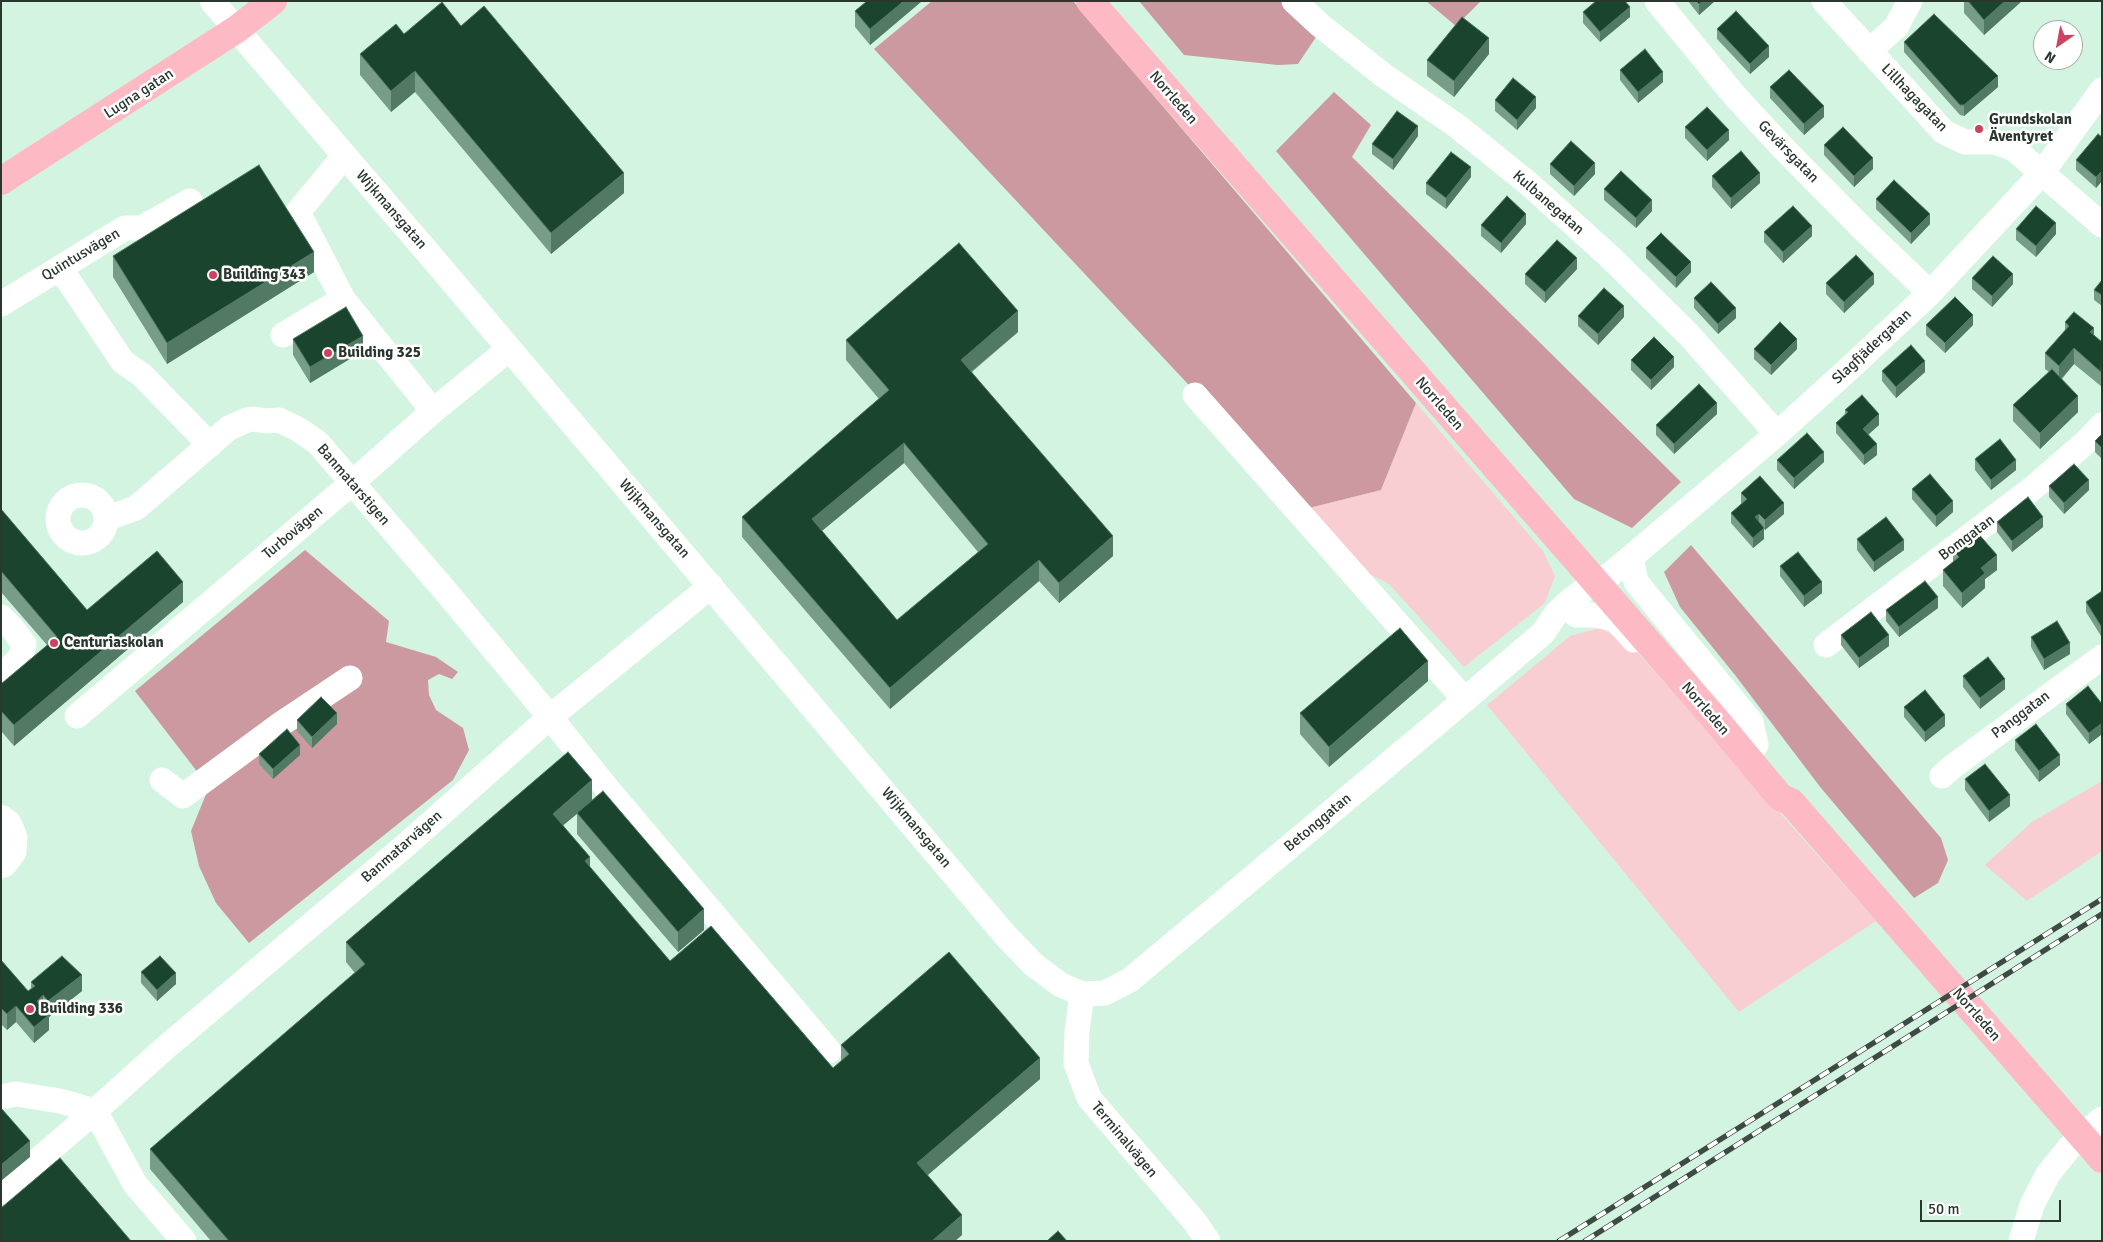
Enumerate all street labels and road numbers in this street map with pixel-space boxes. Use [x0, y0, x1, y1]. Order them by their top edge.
street label: Lillhagagatan [1877, 60, 1951, 136]
street label: Lugna gatan [101, 65, 177, 123]
street label: Norrleden [1145, 68, 1201, 128]
street label: Gevärsgatan [1754, 117, 1822, 187]
street label: Wijkmansgatan [352, 167, 430, 253]
street label: Kulbanegatan [1509, 167, 1587, 239]
street label: Quintusvägen [39, 225, 123, 285]
street label: Slagfjädergatan [1829, 306, 1915, 388]
street label: Norrleden [1411, 374, 1467, 434]
street label: Banmatarstigen [313, 441, 393, 529]
street label: Wijkmansgatan [615, 476, 693, 562]
street label: Turbovägen [259, 503, 327, 563]
street label: Bomgatan [1936, 511, 1998, 565]
street label: Norrleden [1677, 679, 1733, 739]
street label: Panggatan [1988, 687, 2054, 743]
street label: Wijkmansgatan [877, 784, 955, 872]
street label: Betonggatan [1281, 790, 1355, 856]
street label: Banmatarvägen [358, 807, 446, 887]
street label: Norrleden [1948, 985, 2004, 1045]
street label: Terminalvägen [1087, 1099, 1161, 1181]

